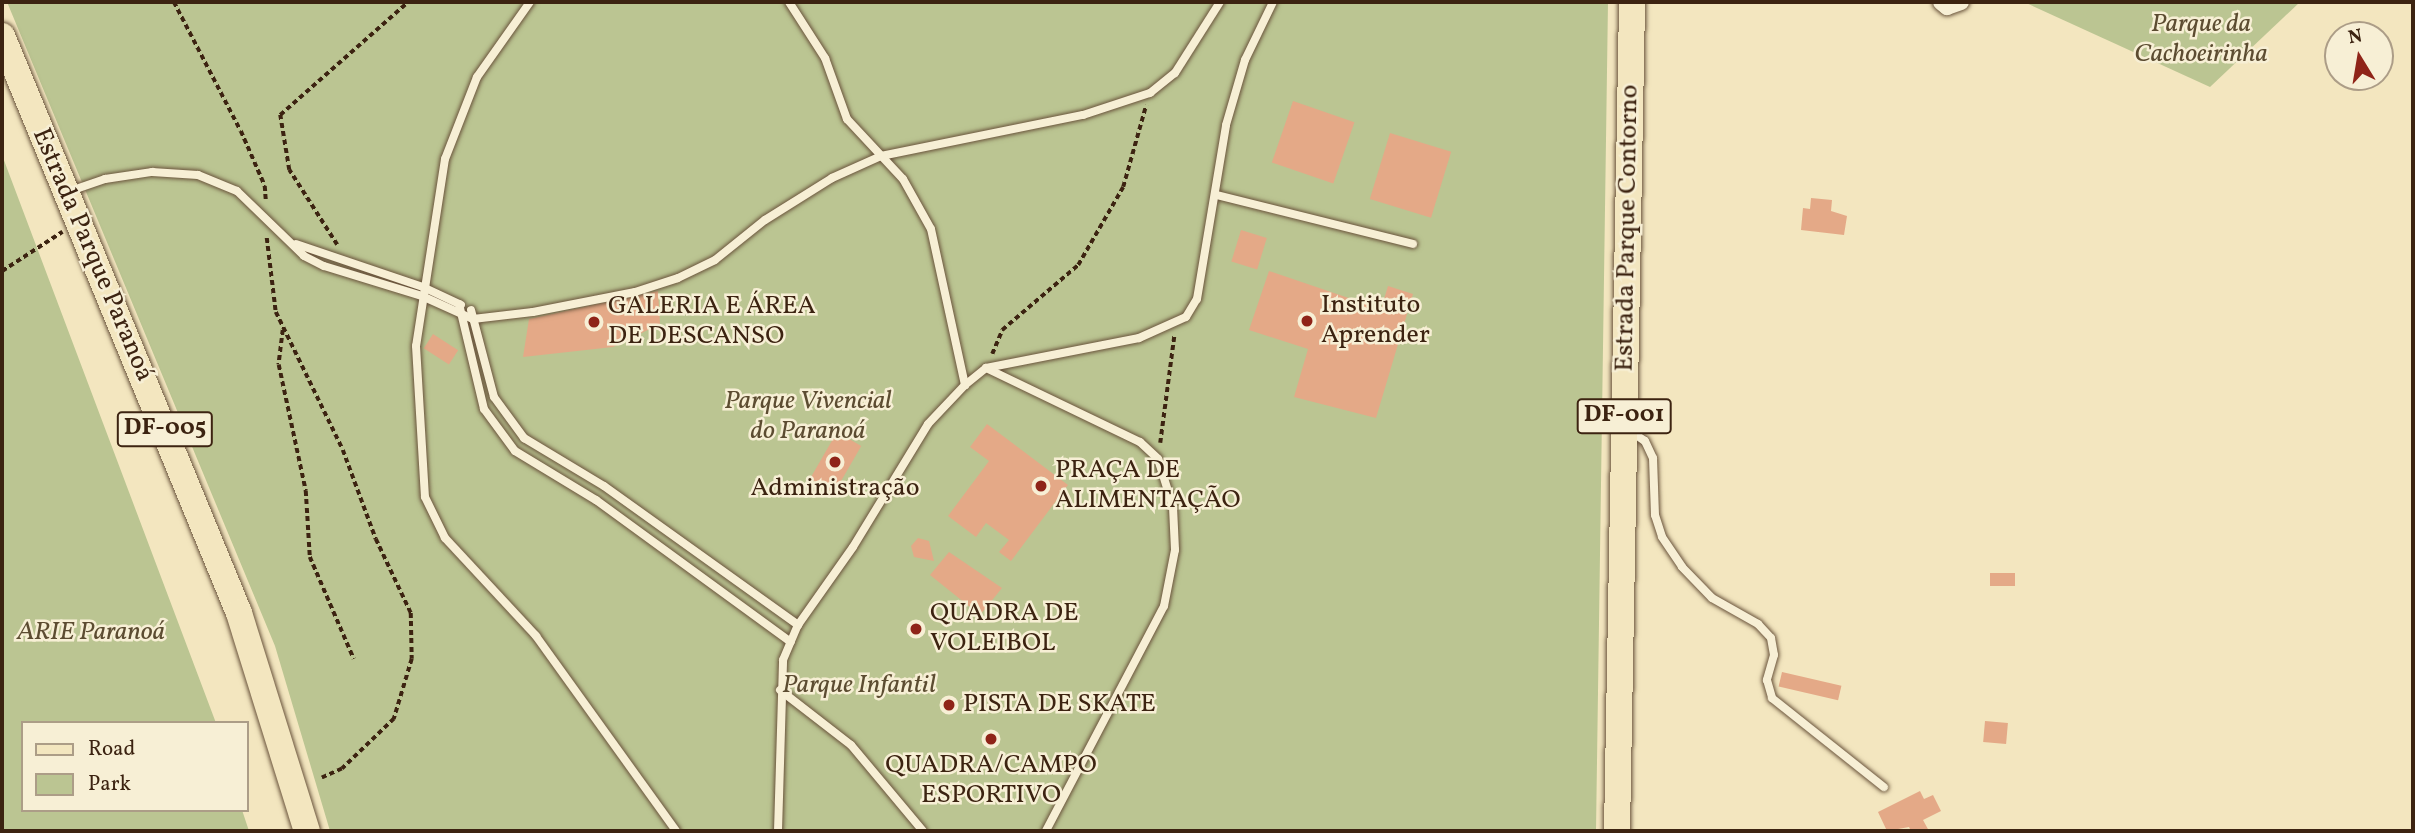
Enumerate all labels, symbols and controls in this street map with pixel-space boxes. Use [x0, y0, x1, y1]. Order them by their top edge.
park label: Parque da Cachoeirinha [2134, 9, 2268, 70]
north arrow [2324, 21, 2394, 91]
text: N [2346, 23, 2365, 51]
street label: Estrada Parque Contorno [1610, 84, 1646, 372]
street label: Estrada Parque Paranoá [24, 124, 160, 386]
place label: Instituto Aprender [1321, 290, 1430, 352]
place label: GALERIA E ÁREA DE DESCANSO [608, 291, 816, 352]
marker: Instituto Aprender [1299, 313, 1315, 329]
marker: GALERIA E ÁREA DE DESCANSO [586, 314, 602, 330]
park label: Parque Vivencial do Paranoá [724, 386, 892, 448]
road number: DF-001 [1575, 396, 1673, 436]
road number: DF-005 [116, 408, 214, 449]
marker: Administração [827, 454, 843, 470]
place label: PRAÇA DE ALIMENTAÇÃO [1055, 455, 1241, 516]
place label: Administração [750, 473, 920, 505]
marker: PRAÇA DE ALIMENTAÇÃO [1033, 478, 1049, 494]
place label: QUADRA DE VOLEIBOL [930, 598, 1079, 660]
park label: ARIE Paranoá [17, 617, 165, 649]
marker: QUADRA DE VOLEIBOL [908, 621, 924, 637]
park label: Parque Infantil [782, 670, 936, 702]
place label: PISTA DE SKATE [963, 689, 1156, 721]
marker: PISTA DE SKATE [941, 697, 957, 713]
legend [21, 721, 248, 812]
marker: QUADRA/CAMPO ESPORTIVO [983, 731, 999, 747]
text: Road [88, 735, 135, 764]
place label: QUADRA/CAMPO ESPORTIVO [885, 750, 1097, 812]
text: Park [88, 770, 131, 799]

